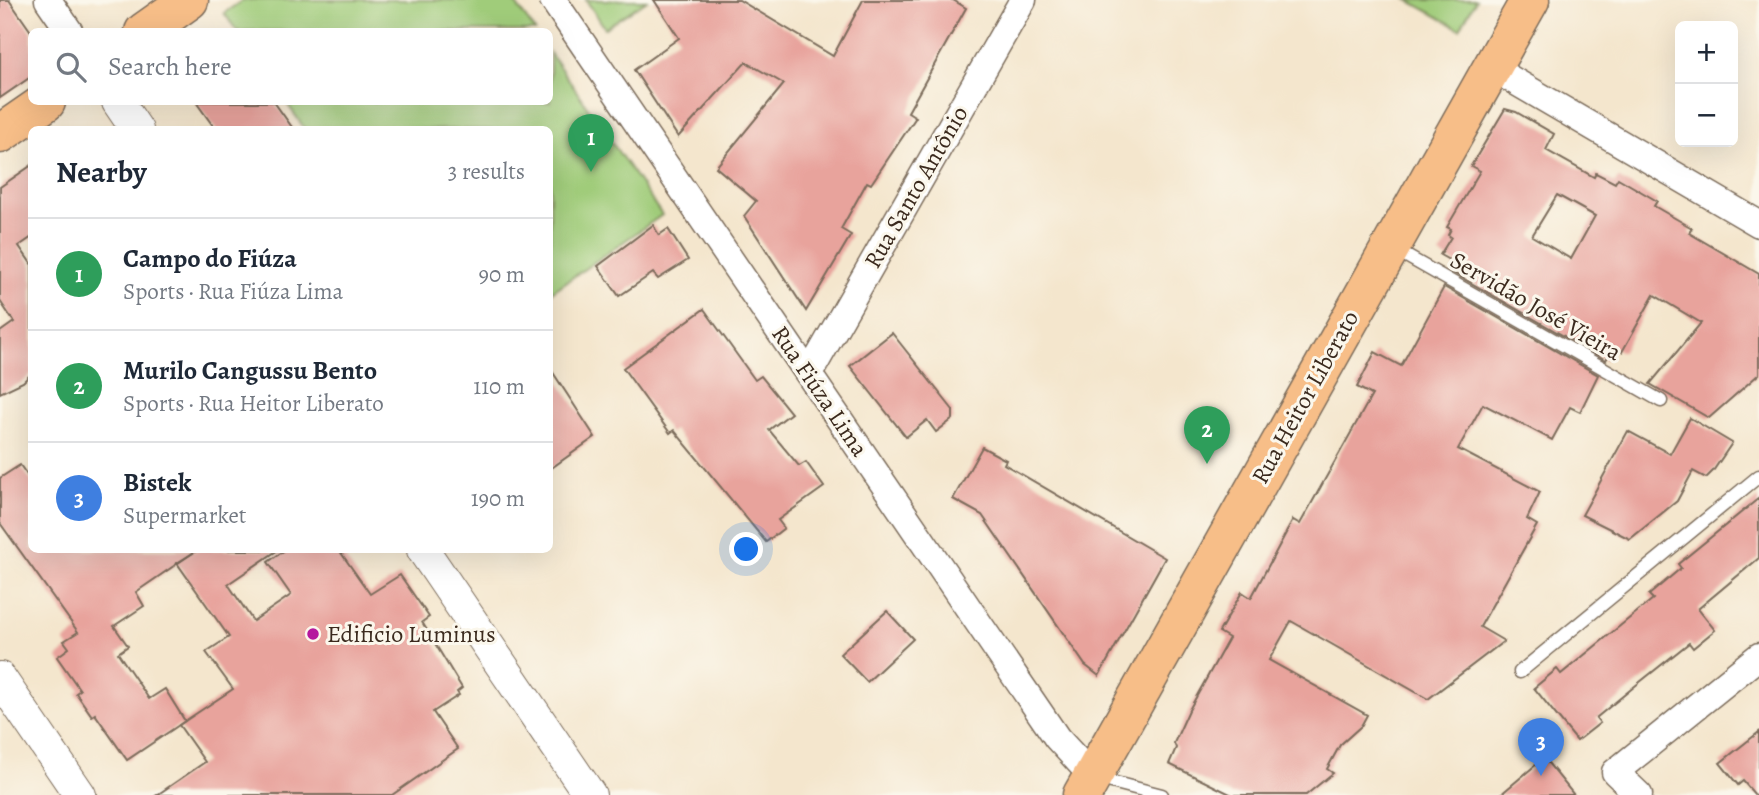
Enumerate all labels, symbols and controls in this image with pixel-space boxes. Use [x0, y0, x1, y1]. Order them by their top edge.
map controls [1675, 21, 1738, 147]
button: + [1675, 21, 1738, 84]
search box [28, 28, 553, 105]
icon: search [52, 48, 90, 86]
text: Search here [108, 49, 232, 84]
button: − [1675, 84, 1738, 147]
street label: Rua Santo Antônio [857, 100, 976, 274]
pin: 1 [568, 114, 614, 172]
text: Nearby [56, 152, 147, 192]
text: 3 results [448, 156, 525, 187]
text: Campo do Fiúza [123, 241, 297, 276]
street label: Servidão José Vieira [1444, 244, 1628, 368]
text: 1 [75, 259, 83, 290]
text: 90 m [479, 259, 525, 290]
text: Sports · Rua Fiúza Lima [123, 276, 343, 307]
street label: Rua Heitor Liberato [1244, 304, 1366, 489]
street label: Rua Fiúza Lima [764, 319, 876, 463]
text: Murilo Cangussu Bento [123, 353, 377, 388]
text: 2 [73, 371, 85, 402]
text: 110 m [473, 371, 525, 402]
text: Sports · Rua Heitor Liberato [123, 388, 384, 419]
pin: 2 [1184, 406, 1230, 464]
text: Bistek [123, 465, 191, 500]
text: 3 [74, 483, 84, 514]
text: 190 m [471, 483, 525, 514]
text: Supermarket [123, 500, 246, 531]
your location [729, 532, 763, 566]
place label: Edificio Luminus [327, 618, 496, 650]
marker: Edificio Luminus [305, 626, 321, 642]
pin: 3 [1518, 718, 1564, 776]

